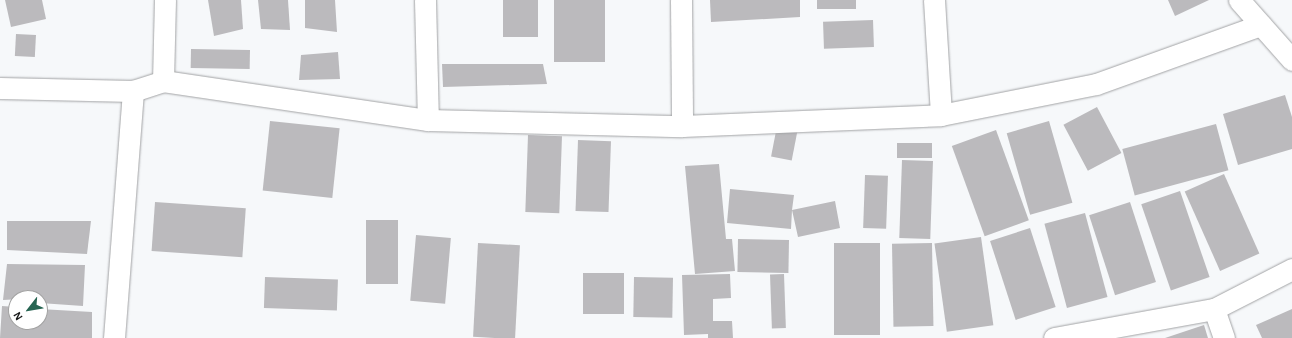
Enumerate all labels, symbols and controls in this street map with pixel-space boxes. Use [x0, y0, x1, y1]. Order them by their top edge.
north arrow [8, 290, 48, 330]
text: N [11, 310, 25, 322]

